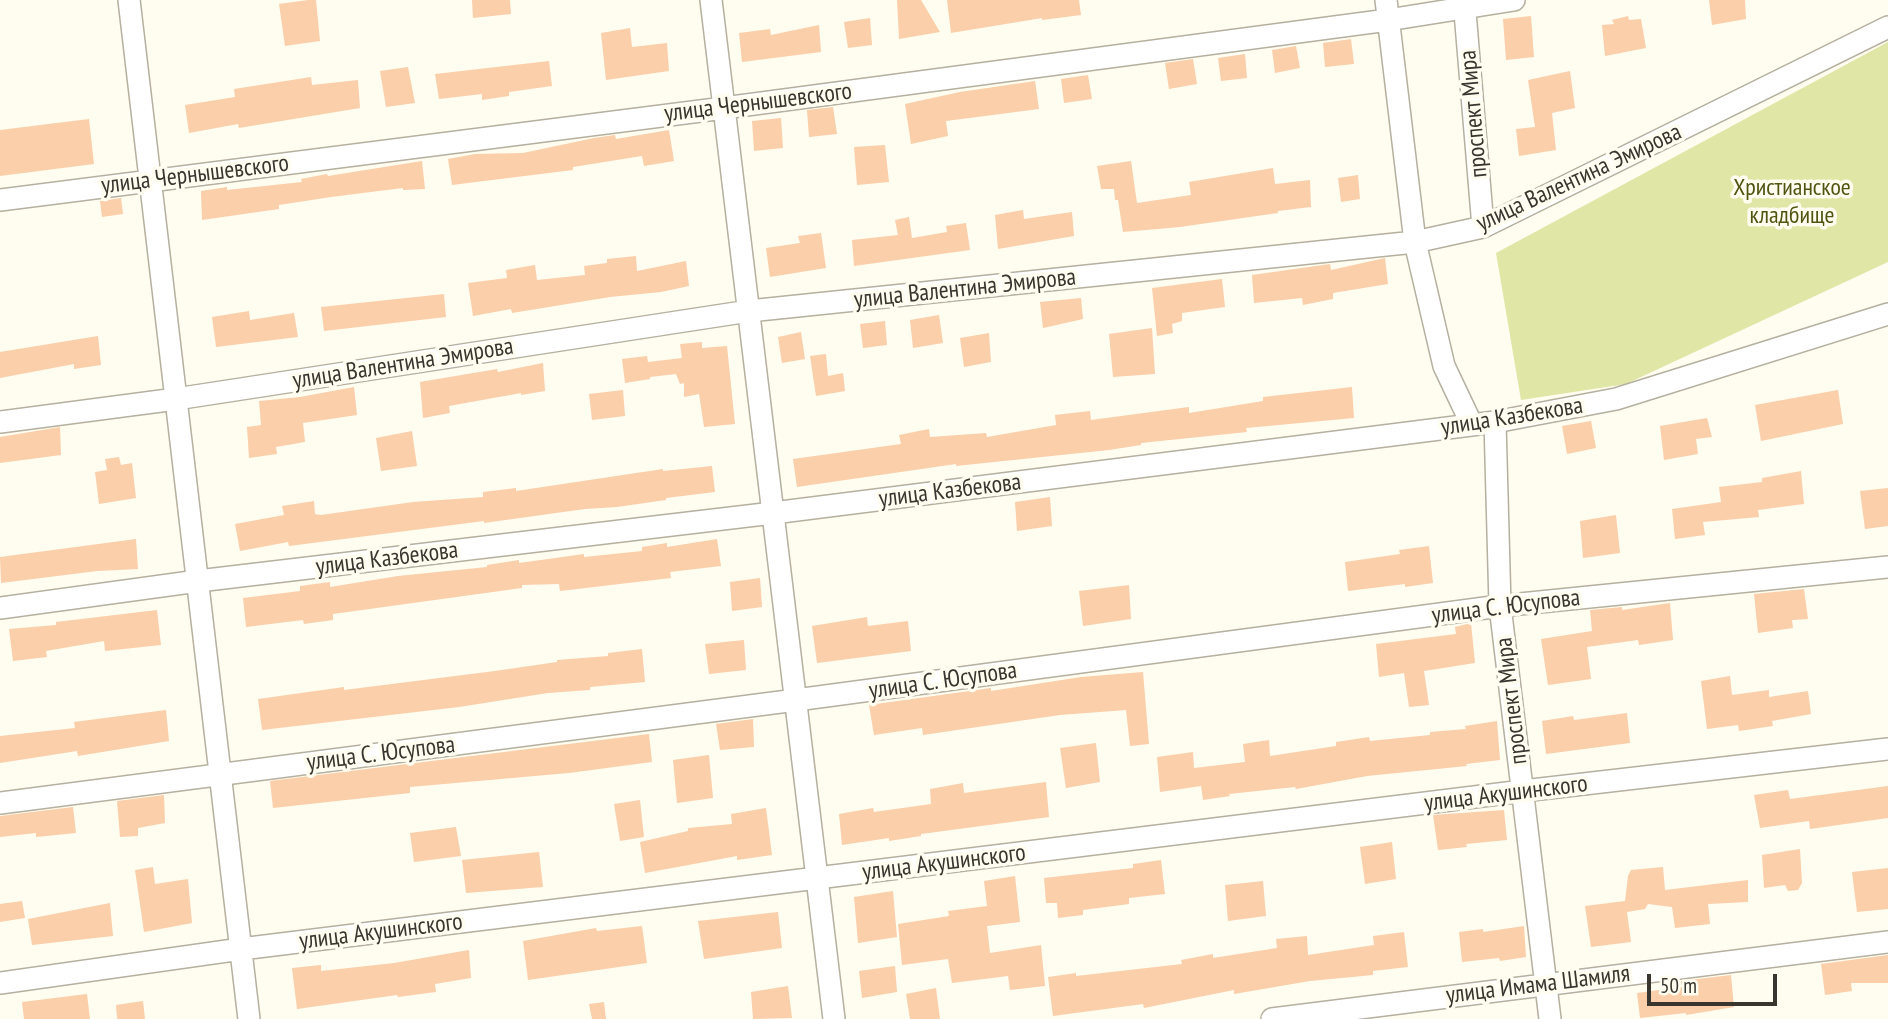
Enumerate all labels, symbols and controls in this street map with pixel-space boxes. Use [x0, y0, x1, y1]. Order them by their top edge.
street label: проспект Мира [1454, 49, 1494, 179]
street label: улица Чернышевского [663, 77, 853, 129]
street label: улица Валентина Эмирова [1472, 118, 1686, 238]
street label: улица Чернышевского [100, 149, 290, 201]
park label: Христианское кладбище [1733, 174, 1851, 230]
street label: улица Валентина Эмирова [853, 263, 1077, 315]
street label: улица Валентина Эмирова [291, 332, 515, 396]
street label: улица Казбекова [1439, 392, 1585, 442]
street label: улица Казбекова [877, 468, 1023, 514]
street label: улица Казбекова [314, 536, 460, 582]
street label: улица С. Юсупова [1430, 584, 1582, 630]
street label: проспект Мира [1490, 636, 1534, 766]
street label: улица С. Юсупова [867, 656, 1019, 706]
street label: улица С. Юсупова [305, 731, 457, 777]
street label: улица Акушинского [1423, 770, 1589, 818]
street label: улица Акушинского [861, 839, 1027, 887]
street label: улица Акушинского [298, 908, 464, 956]
street label: улица Имама Шамиля [1444, 959, 1632, 1011]
scale bar [1650, 960, 1780, 1004]
text: 50 m [1660, 972, 1697, 999]

